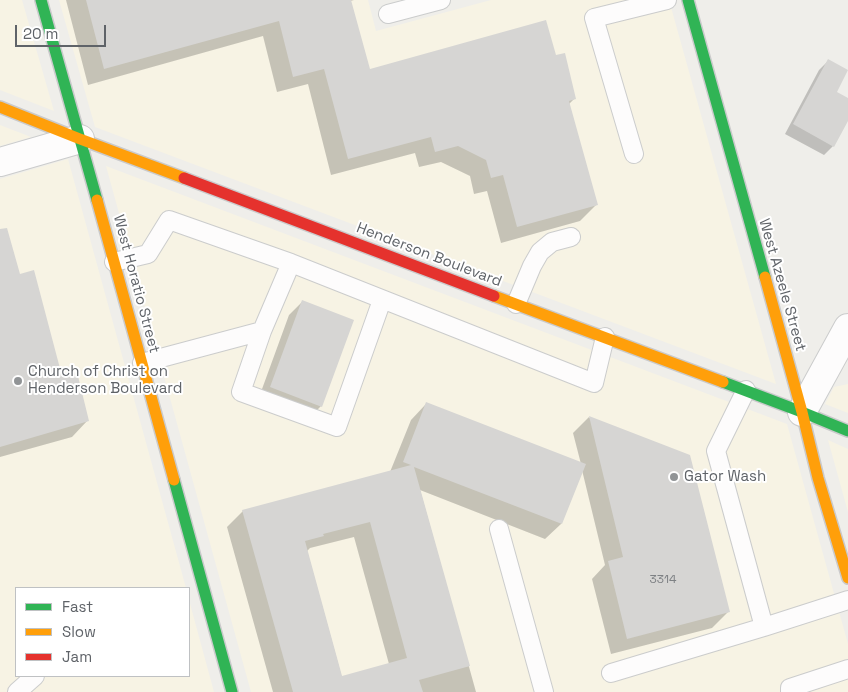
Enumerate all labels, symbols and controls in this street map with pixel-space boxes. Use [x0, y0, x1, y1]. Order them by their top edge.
scale bar [18, 15, 109, 47]
text: 20 m [23, 24, 58, 43]
street label: West Horatio Street [109, 213, 163, 355]
street label: West Azeele Street [754, 217, 810, 353]
street label: Henderson Boulevard [354, 219, 504, 291]
place label: Church of Christ on Henderson Boulevard [28, 363, 182, 398]
marker: Church of Christ on Henderson Boulevard [12, 375, 24, 387]
place label: Gator Wash [684, 468, 766, 486]
marker: Gator Wash [668, 471, 680, 483]
house number: 3314 [650, 573, 676, 587]
legend [15, 587, 190, 677]
text: Fast [62, 597, 93, 616]
text: Slow [62, 622, 96, 641]
text: Jam [62, 647, 92, 666]

